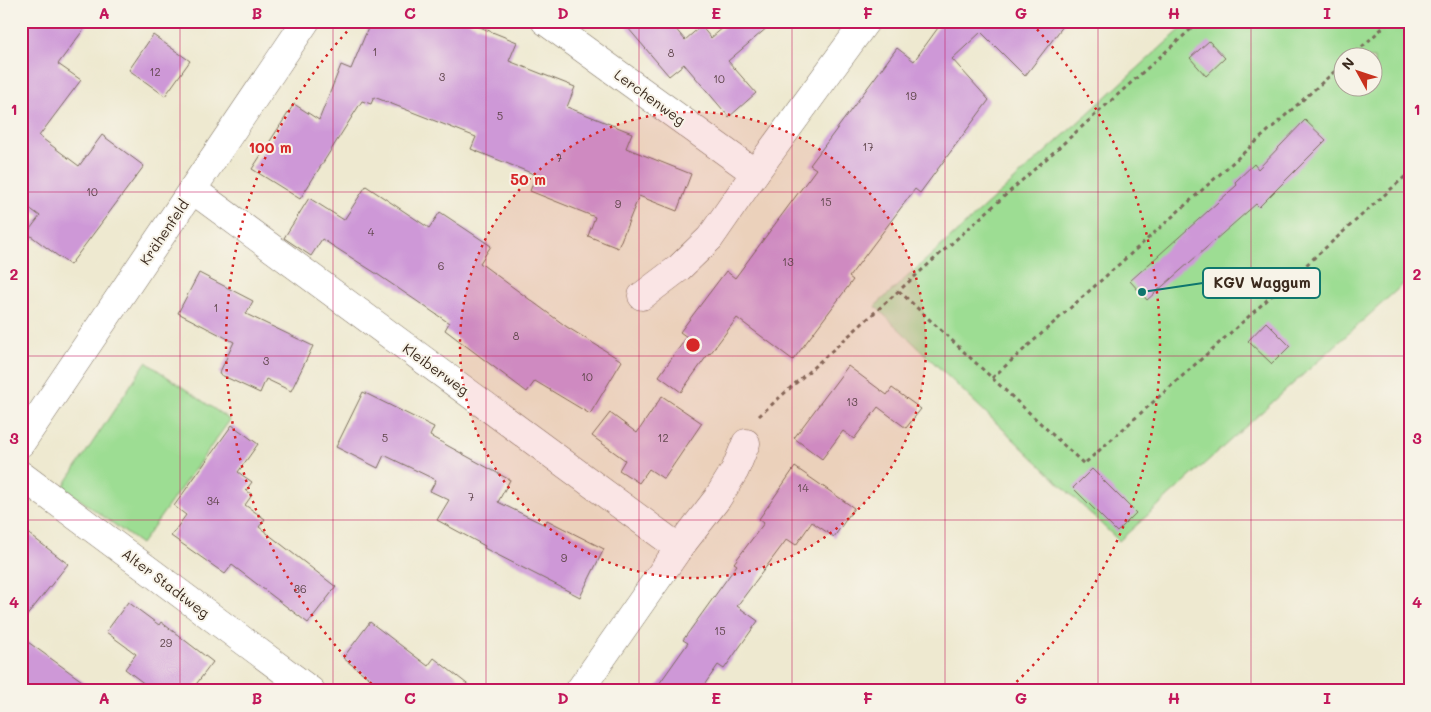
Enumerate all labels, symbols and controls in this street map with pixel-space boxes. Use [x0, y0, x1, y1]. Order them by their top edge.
text: A [98, 2, 110, 23]
text: B [252, 2, 262, 23]
text: C [404, 2, 416, 23]
text: D [557, 2, 569, 23]
text: E [711, 2, 721, 23]
text: F [863, 2, 873, 23]
text: G [1015, 2, 1027, 23]
text: H [1168, 2, 1180, 23]
text: I [1323, 2, 1331, 23]
house number: 1 [373, 44, 377, 59]
house number: 8 [668, 45, 675, 60]
north arrow [1334, 48, 1384, 98]
text: N [1337, 53, 1358, 74]
house number: 12 [149, 64, 161, 79]
street label: Lerchenweg [611, 65, 689, 129]
house number: 3 [439, 69, 446, 84]
house number: 10 [713, 71, 725, 86]
house number: 19 [905, 88, 917, 103]
text: 1 [10, 98, 18, 119]
text: 1 [1413, 98, 1421, 119]
house number: 5 [497, 108, 503, 123]
text: 100 m [248, 137, 292, 157]
house number: 17 [862, 139, 874, 154]
house number: 7 [556, 150, 562, 165]
text: 50 m [510, 169, 546, 189]
house number: 10 [86, 184, 98, 199]
house number: 15 [820, 194, 832, 209]
street label: Krähenfeld [135, 195, 193, 268]
house number: 9 [615, 196, 622, 211]
house number: 4 [368, 224, 375, 239]
house number: 13 [782, 254, 794, 269]
house number: 6 [438, 258, 444, 273]
text: 2 [10, 263, 19, 284]
text: 2 [1413, 263, 1422, 284]
callout: KGV Waggum [1203, 268, 1320, 298]
text: KGV Waggum [1213, 272, 1311, 292]
house number: 1 [214, 300, 218, 315]
house number: 8 [513, 328, 520, 343]
centre of rings [684, 336, 702, 354]
street label: Kleiberweg [399, 339, 473, 399]
house number: 3 [263, 353, 270, 368]
house number: 10 [581, 369, 593, 384]
house number: 13 [846, 394, 858, 409]
text: 3 [9, 427, 19, 448]
text: 3 [1412, 427, 1422, 448]
house number: 5 [382, 430, 388, 445]
house number: 12 [657, 430, 669, 445]
house number: 14 [797, 480, 809, 495]
house number: 7 [468, 489, 474, 504]
house number: 34 [207, 493, 220, 508]
street label: Alter Stadtweg [118, 544, 214, 622]
house number: 9 [561, 550, 568, 565]
house number: 36 [293, 581, 307, 596]
text: 4 [9, 591, 19, 612]
text: 4 [1412, 591, 1422, 612]
house number: 15 [714, 623, 726, 638]
house number: 29 [160, 635, 173, 650]
text: A [98, 687, 110, 708]
text: B [252, 687, 262, 708]
text: C [404, 687, 416, 708]
text: D [557, 687, 569, 708]
text: E [711, 687, 721, 708]
text: F [863, 687, 873, 708]
text: G [1015, 687, 1027, 708]
text: H [1168, 687, 1180, 708]
text: I [1323, 687, 1331, 708]

